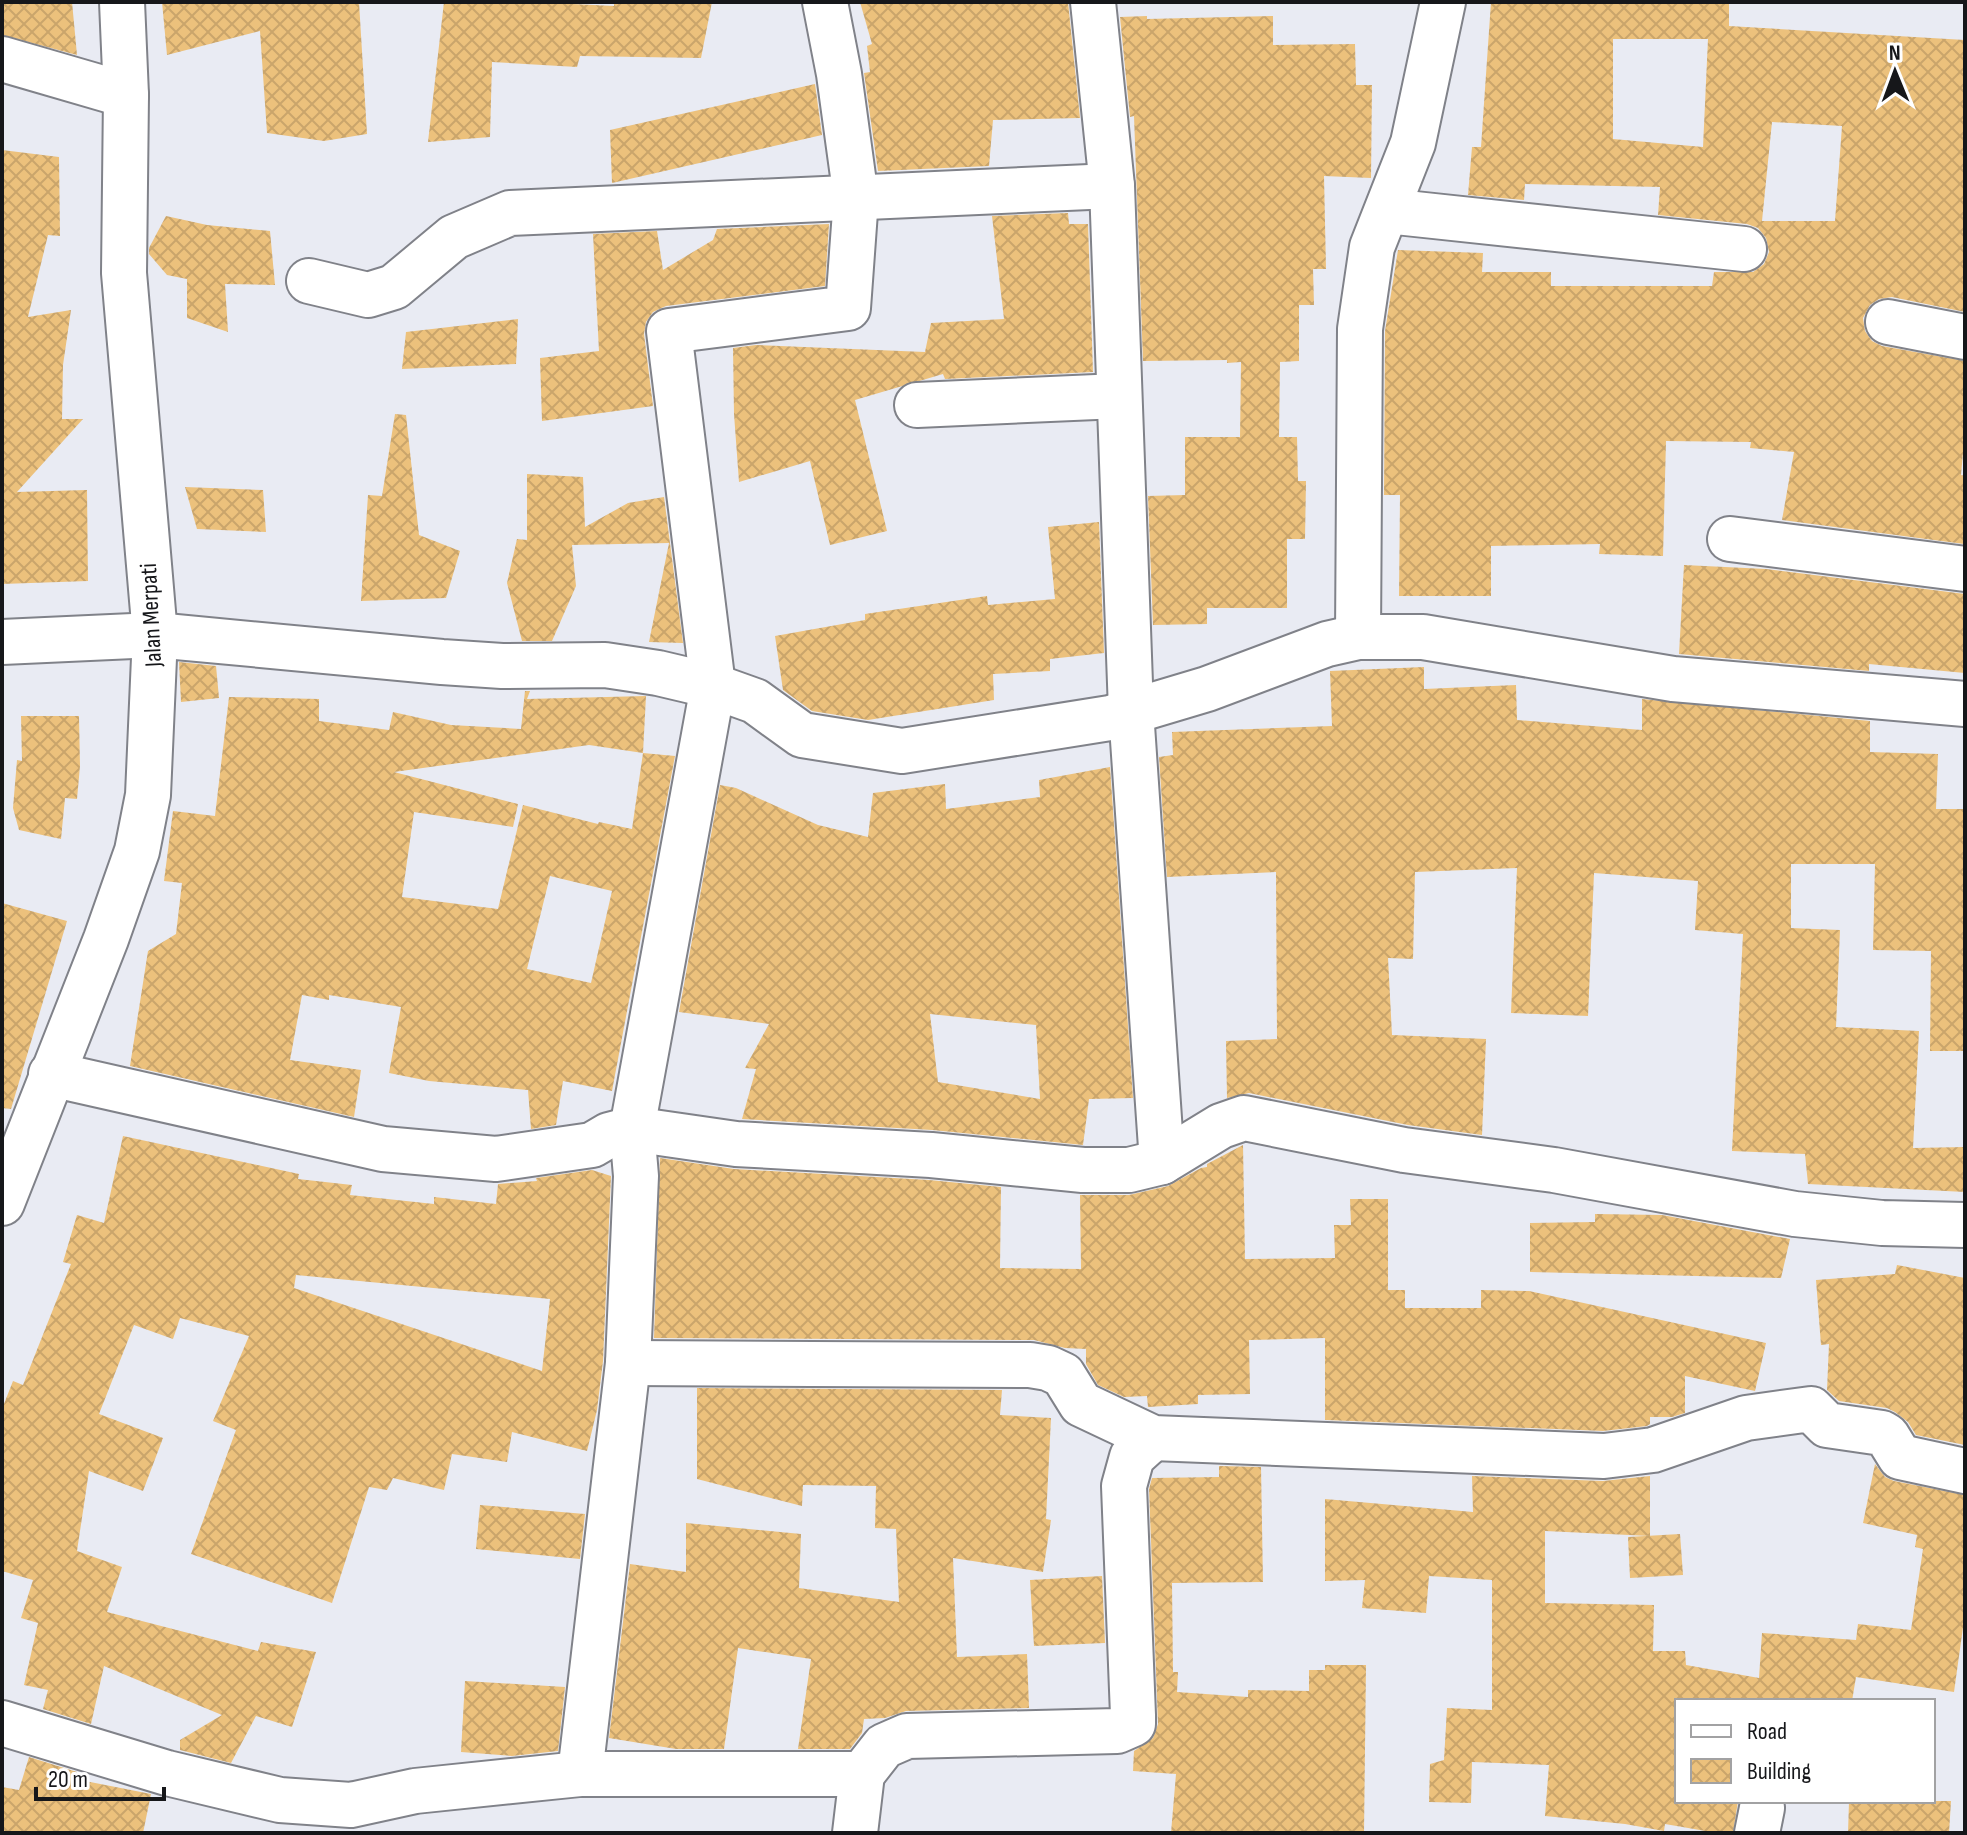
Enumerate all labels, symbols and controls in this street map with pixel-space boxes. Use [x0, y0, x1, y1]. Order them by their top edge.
north arrow [1855, 32, 1935, 112]
text: N [1889, 40, 1901, 67]
street label: Jalan Merpati [134, 562, 168, 669]
legend [1675, 1699, 1935, 1803]
text: Road [1747, 1717, 1787, 1746]
scale bar [36, 1751, 164, 1801]
text: Building [1747, 1757, 1811, 1786]
text: 20 m [48, 1765, 88, 1794]

